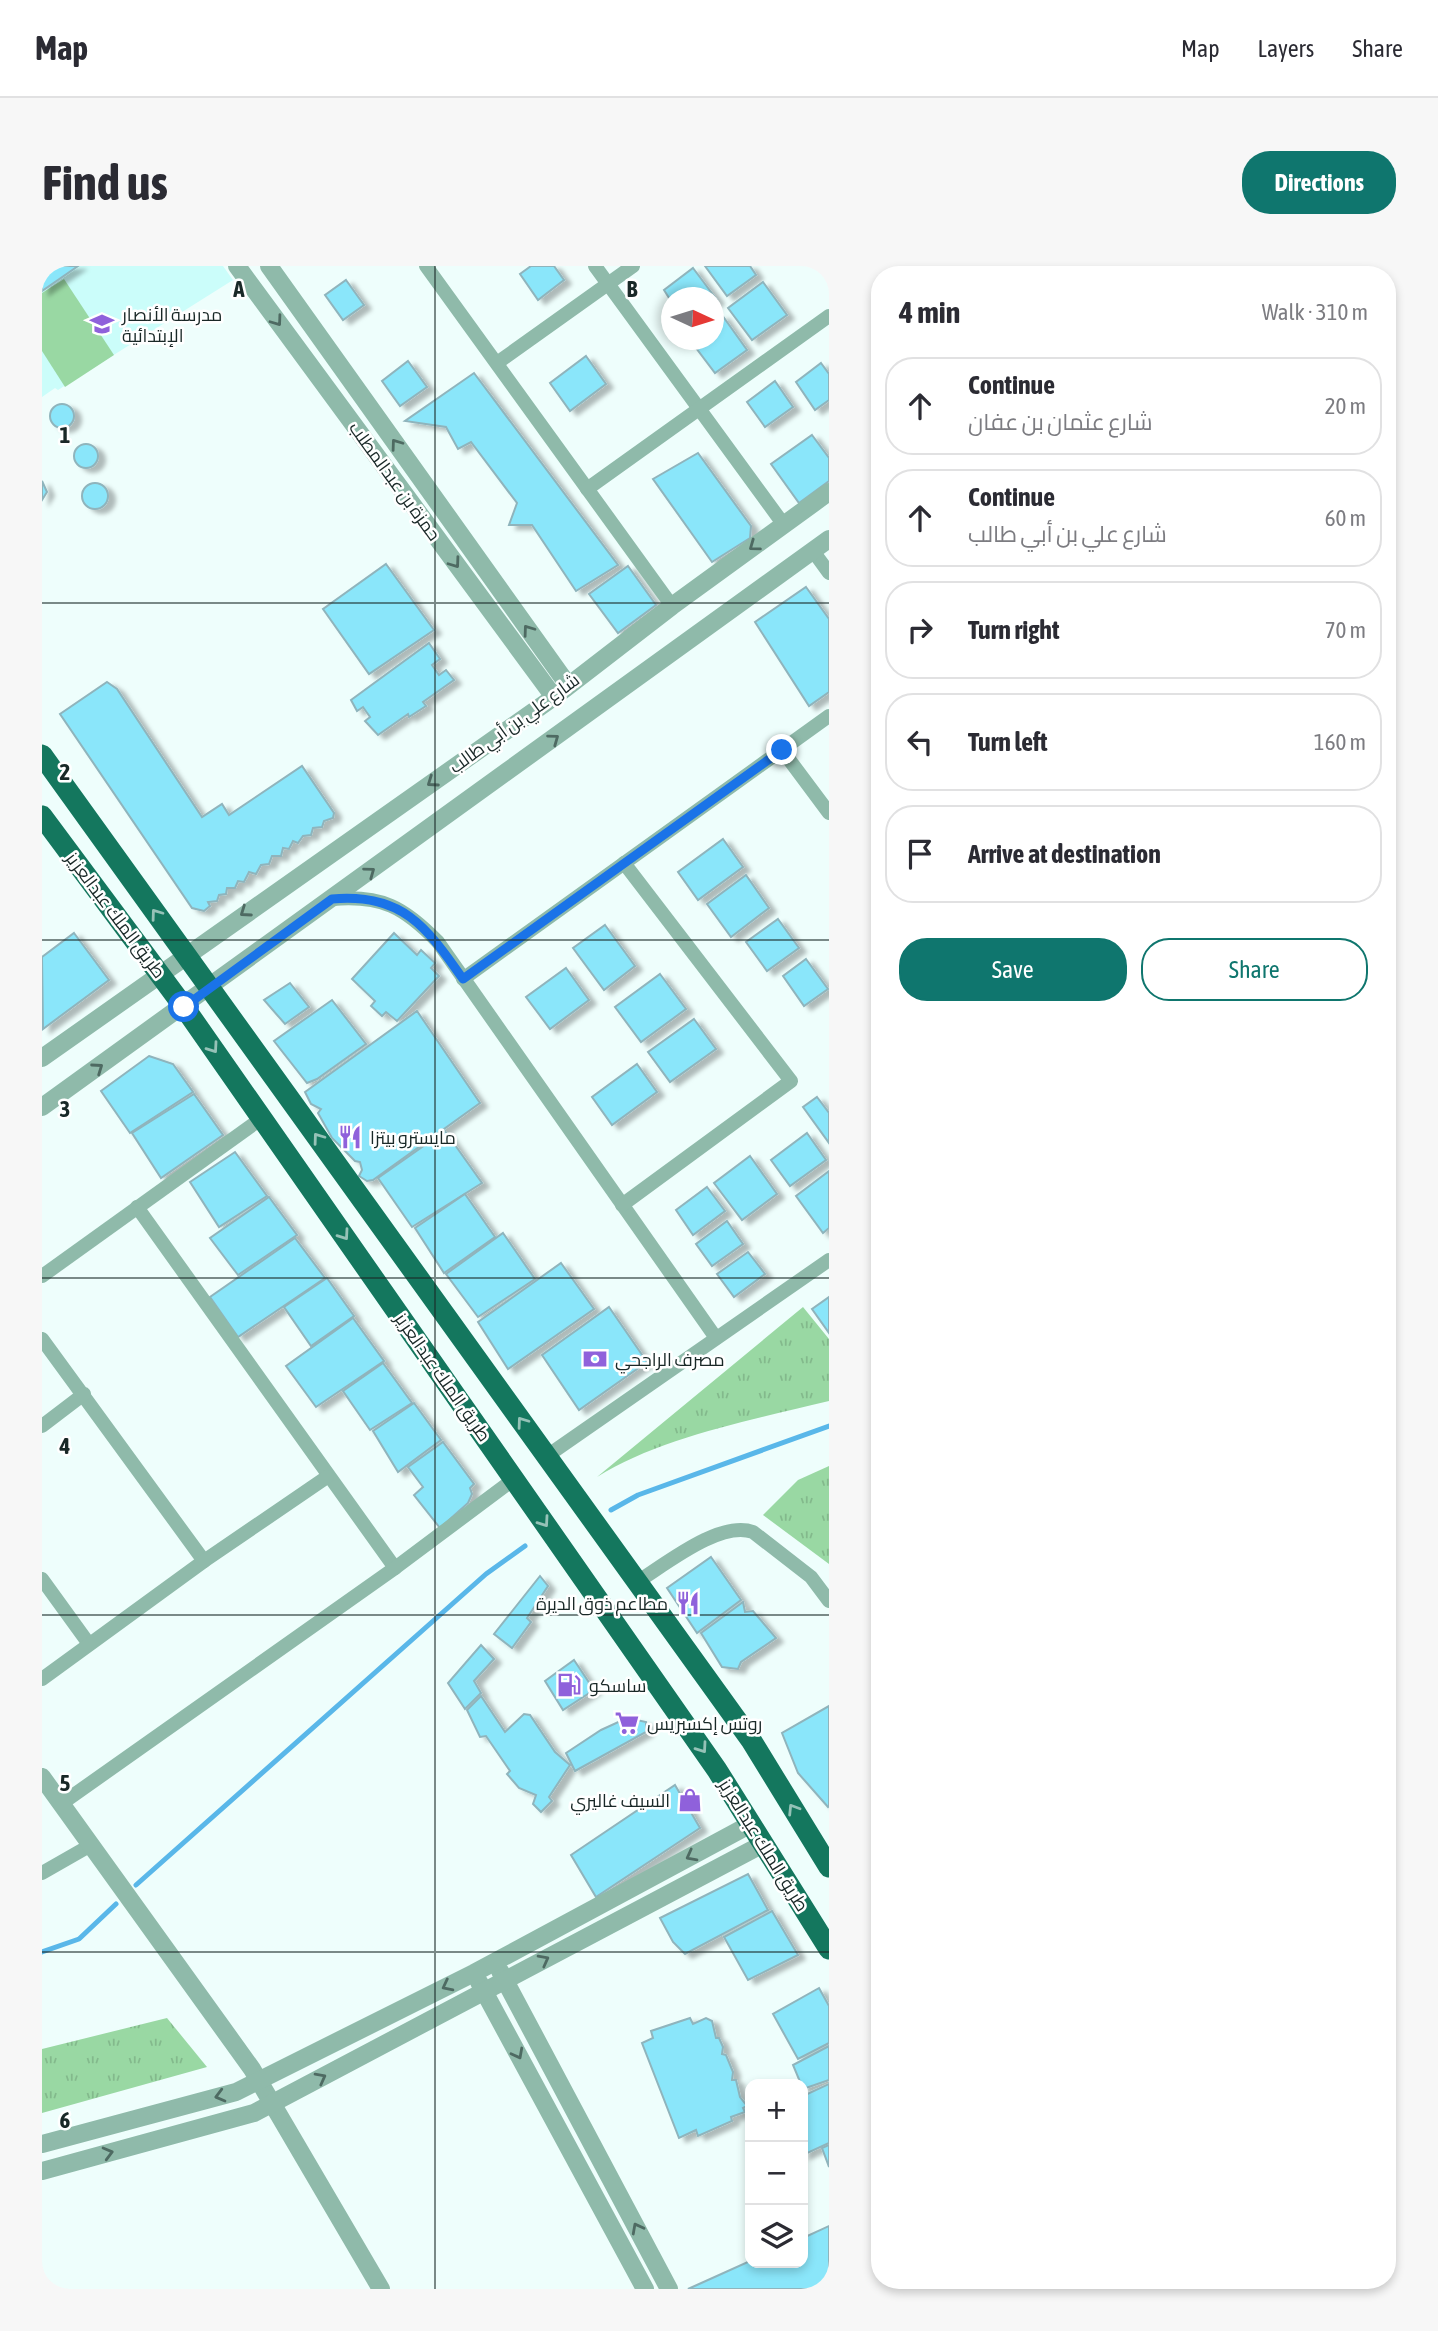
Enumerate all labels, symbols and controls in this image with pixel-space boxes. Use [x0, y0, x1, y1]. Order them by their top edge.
text: Map [35, 29, 88, 67]
text: Map [1181, 35, 1220, 62]
text: Layers [1258, 35, 1314, 62]
text: Share [1352, 35, 1403, 62]
button: Directions [1242, 151, 1396, 214]
text: Find us [42, 154, 168, 210]
text: A [232, 276, 245, 302]
text: B [627, 276, 638, 302]
north arrow [661, 287, 724, 350]
text: 4 min [899, 295, 960, 329]
text: Walk · 310 m [1262, 299, 1368, 325]
place label: مدرسة الأنصار الإبتدائية [121, 304, 222, 347]
school or university icon: مدرسة الأنصار الإبتدائية [88, 310, 116, 338]
one-way arrow [269, 313, 281, 326]
text: Continue [968, 370, 1055, 400]
icon: ahead [901, 387, 939, 425]
text: 20 m [1325, 393, 1366, 419]
text: شارع عثمان بن عفان [968, 409, 1153, 435]
street label: حمزة بن عبدالمطلب [344, 418, 445, 545]
text: 1 [60, 422, 71, 448]
one-way arrow [392, 439, 404, 452]
text: Continue [968, 482, 1055, 512]
icon: ahead [901, 499, 939, 537]
text: 60 m [1325, 505, 1366, 531]
text: شارع علي بن أبي طالب [968, 521, 1167, 547]
one-way arrow [749, 538, 762, 551]
one-way arrow [447, 555, 460, 568]
icon: right [901, 611, 939, 649]
text: Turn right [968, 615, 1059, 645]
text: 70 m [1325, 617, 1366, 643]
one-way arrow [524, 625, 536, 637]
street label: شارع علي بن أبي طالب [445, 669, 585, 780]
icon: left [901, 723, 939, 761]
text: Turn left [968, 727, 1048, 757]
text: 160 m [1314, 729, 1366, 755]
one-way arrow [546, 734, 559, 747]
route end [766, 734, 797, 765]
text: 2 [60, 759, 70, 785]
one-way arrow [427, 774, 440, 786]
icon: arrive [901, 835, 939, 873]
text: Arrive at destination [968, 839, 1161, 869]
street label: طريق الملك عبدالعزيز [60, 847, 170, 983]
one-way arrow [362, 868, 375, 880]
one-way arrow [240, 904, 253, 916]
one-way arrow [152, 909, 165, 922]
button: Save [899, 938, 1127, 1001]
button: Share [1141, 938, 1368, 1001]
route start [168, 991, 199, 1022]
one-way arrow [205, 1040, 217, 1053]
one-way arrow [90, 1064, 103, 1076]
text: 3 [60, 1096, 70, 1122]
restaurant icon: مايسترو بيتزا [336, 1123, 364, 1151]
place label: مايسترو بيتزا [370, 1127, 456, 1149]
one-way arrow [314, 1133, 326, 1146]
one-way arrow [335, 1227, 348, 1240]
street label: طريق الملك عبدالعزيز [389, 1308, 495, 1446]
bank icon: مصرف الراجحي [581, 1345, 609, 1373]
place label: مصرف الراجحي [615, 1349, 725, 1374]
one-way arrow [518, 1417, 530, 1430]
text: 4 [59, 1433, 71, 1459]
one-way arrow [536, 1514, 548, 1527]
restaurant icon: مطاعم ذوق الديرة [674, 1589, 702, 1617]
place label: مطاعم ذوق الديرة [536, 1593, 668, 1616]
fuel station icon: ساسكو [555, 1671, 583, 1699]
place label: ساسكو [589, 1675, 646, 1697]
supermarket icon: روتس إكسبريس [613, 1709, 641, 1737]
place label: روتس إكسبريس [647, 1713, 762, 1735]
one-way arrow [694, 1740, 706, 1753]
text: 5 [60, 1770, 71, 1796]
street label: طريق الملك عبدالعزيز [713, 1774, 813, 1916]
shop icon: السيف غاليري [676, 1786, 704, 1814]
place label: السيف غاليري [570, 1790, 670, 1815]
one-way arrow [789, 1804, 802, 1817]
one-way arrow [685, 1848, 698, 1861]
one-way arrow [537, 1955, 549, 1968]
one-way arrow [442, 1978, 454, 1992]
one-way arrow [510, 2047, 523, 2060]
one-way arrow [314, 2072, 326, 2086]
map controls [745, 2079, 808, 2268]
button: + [745, 2079, 808, 2142]
one-way arrow [214, 2088, 226, 2102]
text: 6 [60, 2107, 71, 2133]
button: − [745, 2142, 808, 2205]
one-way arrow [102, 2147, 114, 2161]
button: layers [745, 2205, 808, 2268]
one-way arrow [632, 2223, 646, 2236]

